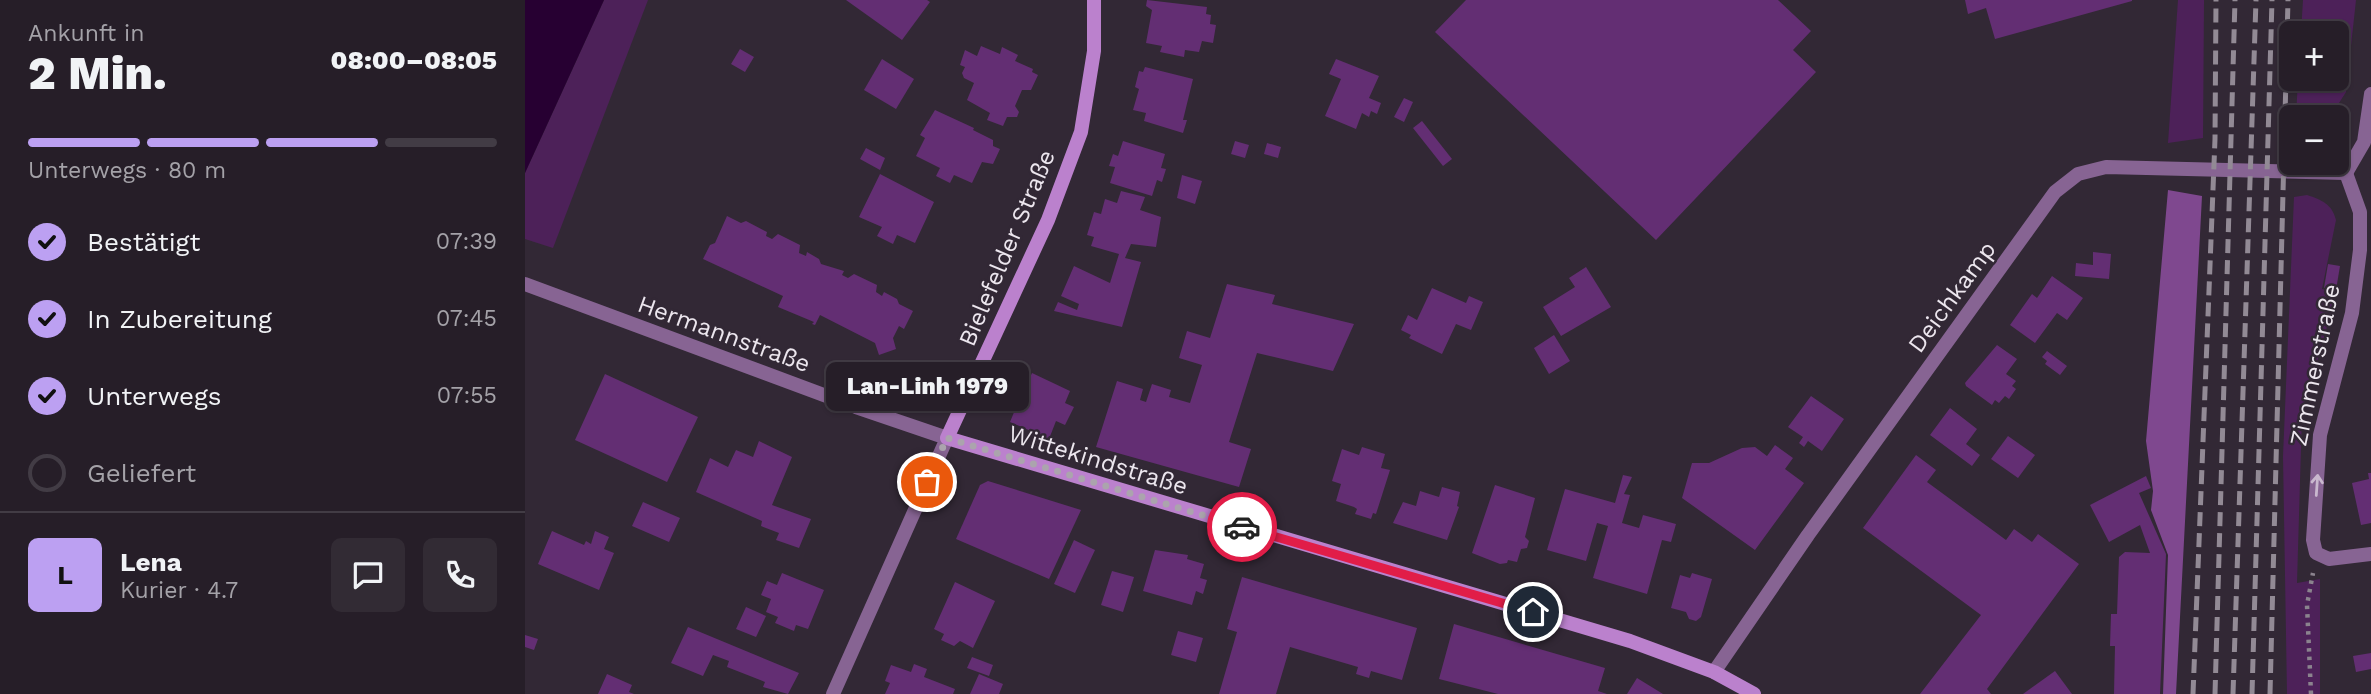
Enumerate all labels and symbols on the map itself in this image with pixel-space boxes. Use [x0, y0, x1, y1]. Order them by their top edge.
street label: Bielefelder Straße [953, 146, 1061, 350]
street label: Deichkamp [1902, 236, 2002, 358]
street label: Zimmerstraße [2284, 281, 2346, 449]
street label: Hermannstraße [634, 290, 814, 378]
callout: Lan-Linh 1979 [825, 363, 1029, 412]
street label: Wittekindstraße [1005, 419, 1191, 501]
pin [897, 452, 957, 512]
one-way arrow [2311, 474, 2324, 497]
courier [1207, 492, 1277, 562]
pin [1503, 582, 1563, 642]

